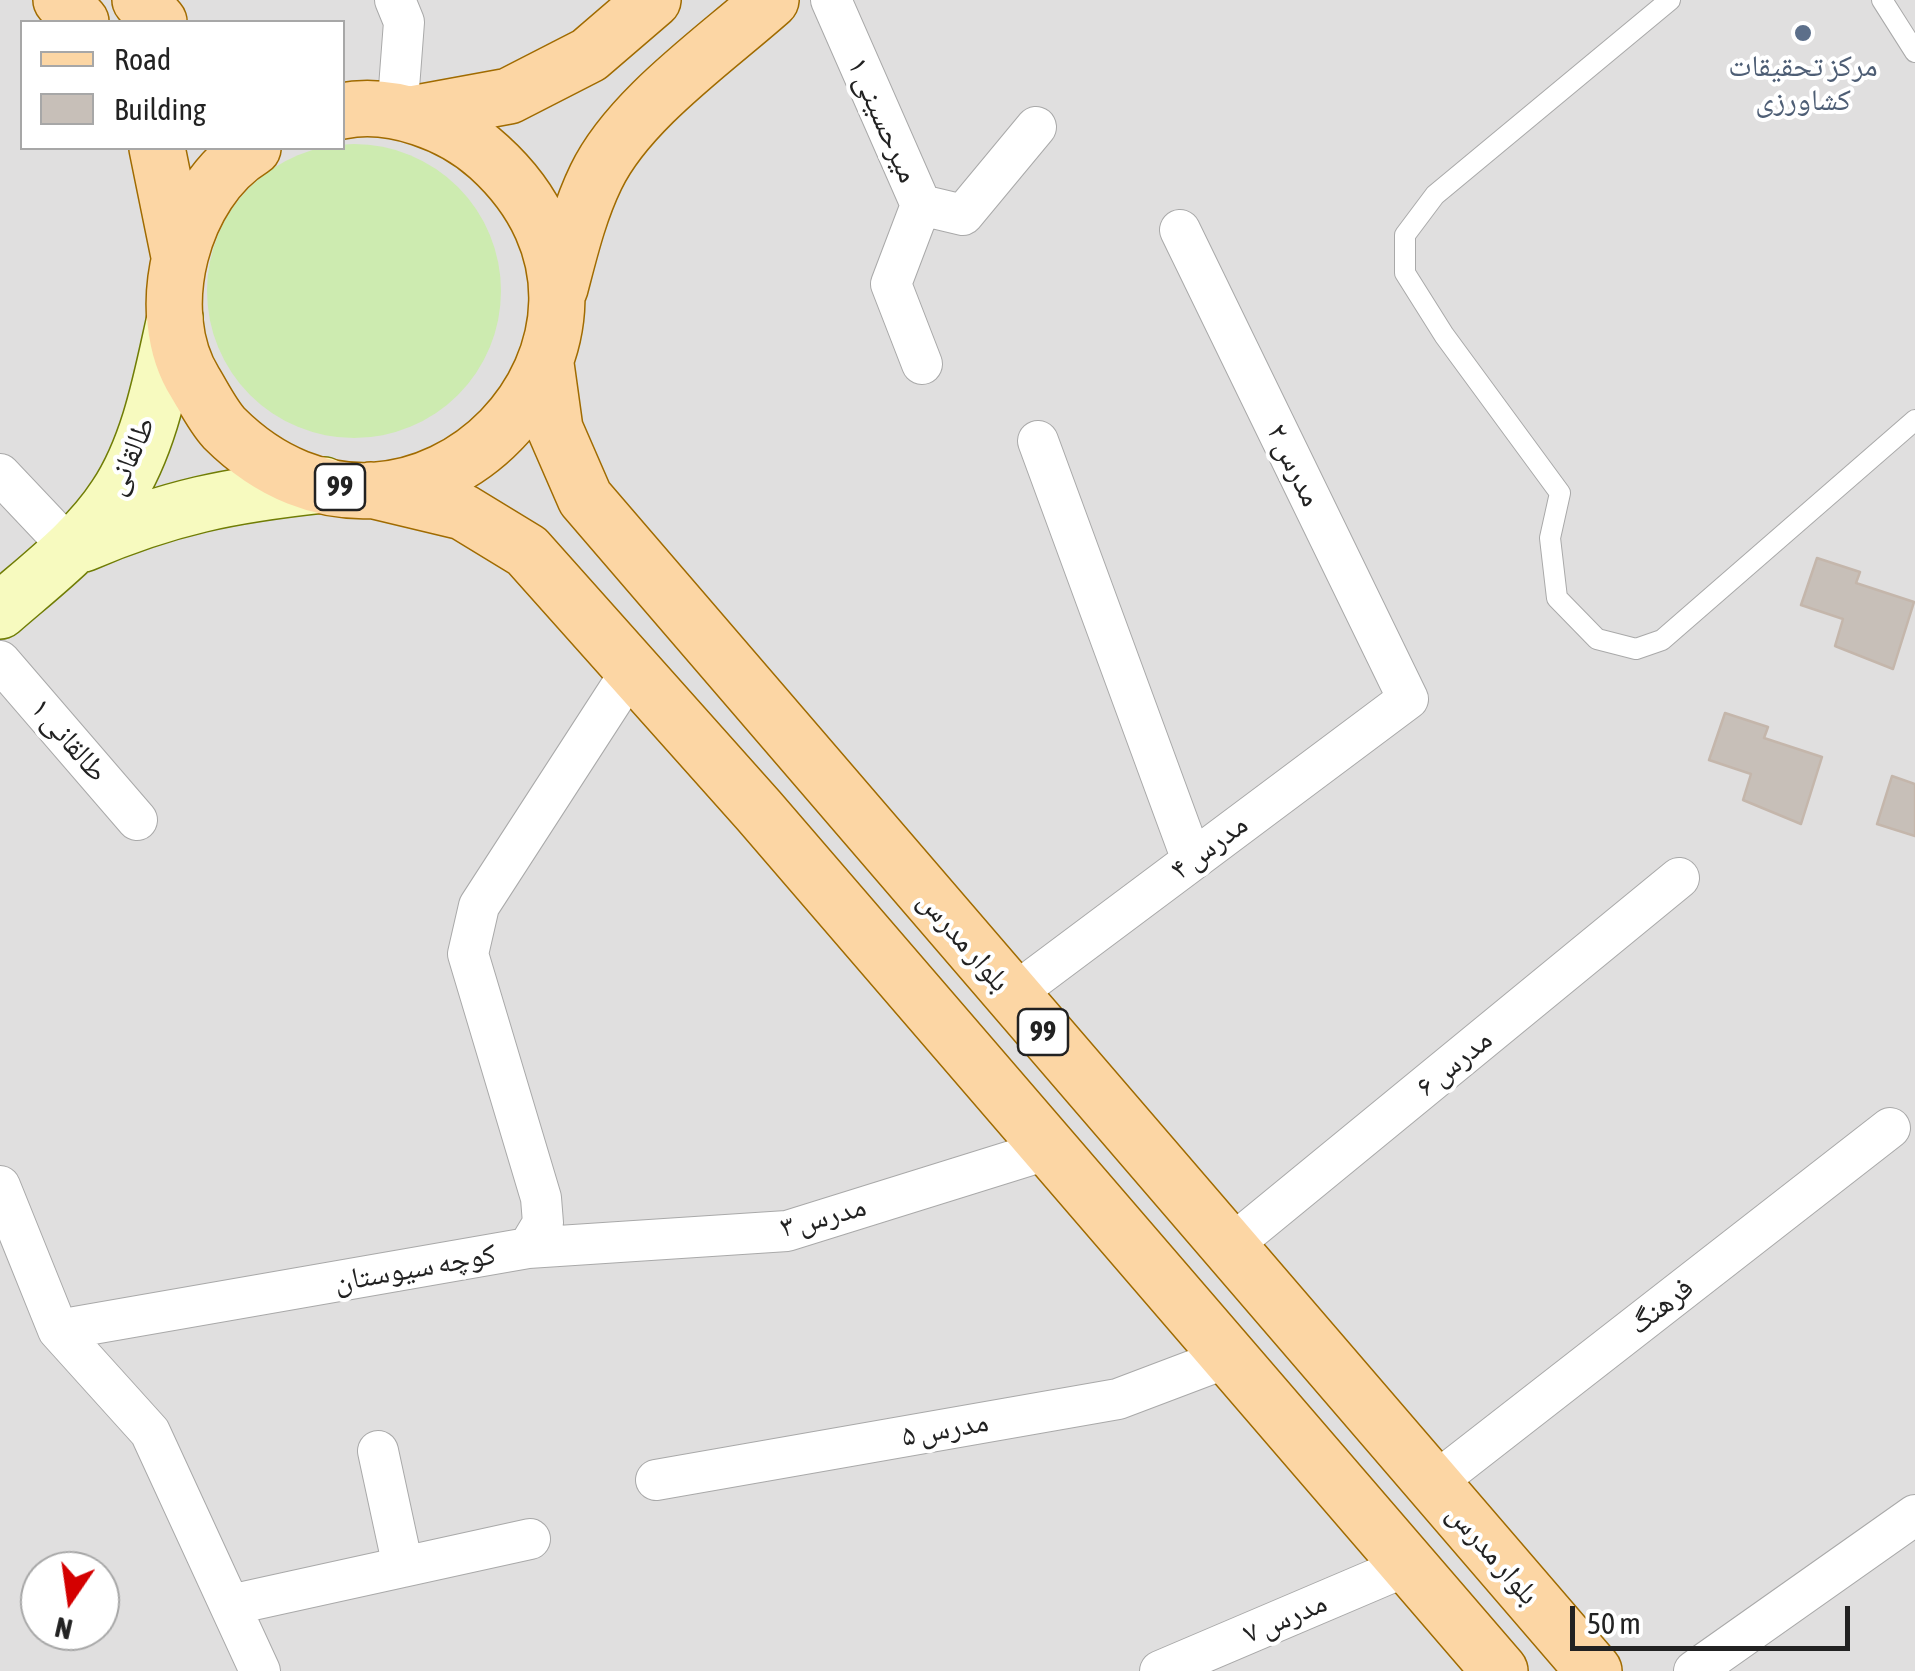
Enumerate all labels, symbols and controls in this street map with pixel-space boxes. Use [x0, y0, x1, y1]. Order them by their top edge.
legend [20, 20, 345, 150]
marker: مرکز تحقیقات کشاورزی [1792, 22, 1814, 44]
text: Road [114, 42, 171, 76]
place label: مرکز تحقیقات کشاورزی [1728, 49, 1878, 120]
street label: میرحسینی ۱ [839, 52, 927, 188]
text: Building [114, 92, 206, 126]
street label: طالقانی [97, 411, 163, 501]
street label: مدرس ۲ [1259, 418, 1329, 512]
road number: 99 [315, 464, 365, 510]
street label: طالقانی ۱ [23, 691, 115, 789]
street label: مدرس ۴ [1163, 806, 1255, 888]
street label: بلوار مدرس [910, 883, 1018, 999]
road number: 99 [1018, 1009, 1068, 1055]
street label: مدرس ۶ [1409, 1021, 1499, 1105]
street label: مدرس ۳ [776, 1188, 870, 1246]
street label: کوچه سیوستان [331, 1236, 499, 1300]
street label: فرهنگ [1622, 1270, 1700, 1342]
street label: مدرس ۵ [899, 1404, 991, 1454]
street label: بلوار مدرس [1439, 1496, 1547, 1612]
north arrow [20, 1551, 120, 1651]
street label: مدرس ۷ [1238, 1584, 1332, 1652]
scale bar [1575, 1586, 1855, 1648]
text: 50 m [1587, 1606, 1641, 1640]
text: N [52, 1611, 75, 1646]

